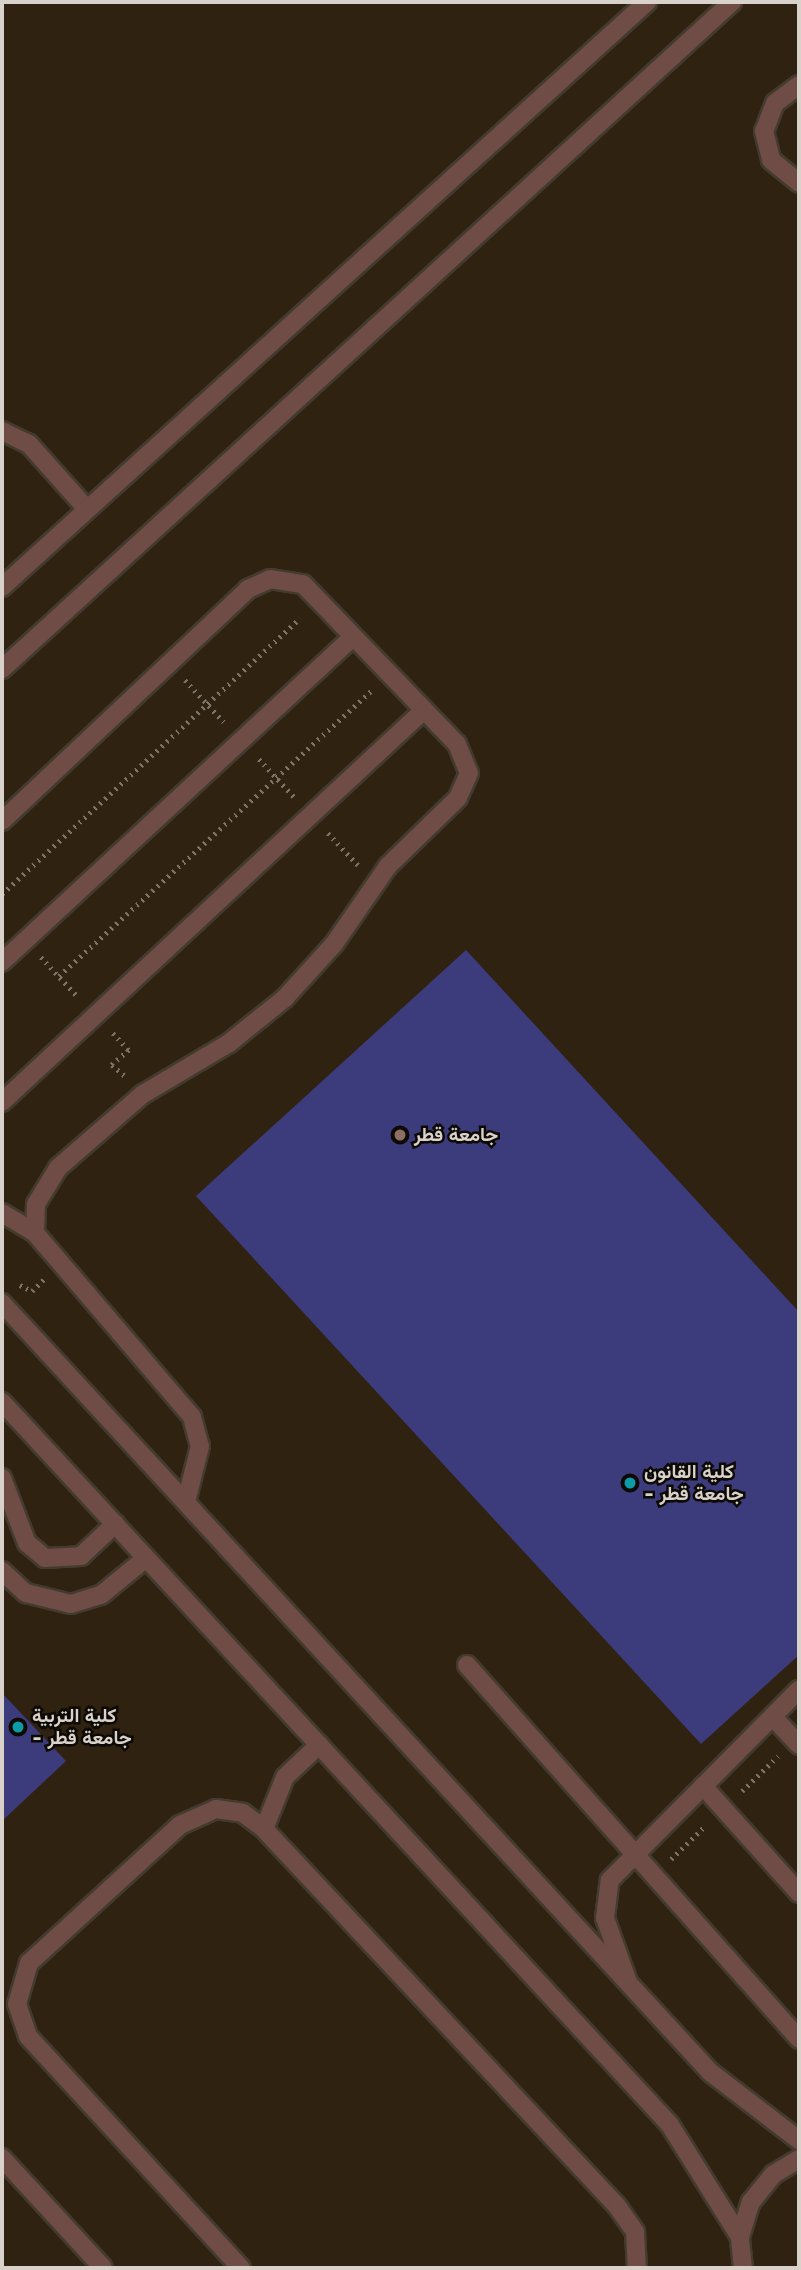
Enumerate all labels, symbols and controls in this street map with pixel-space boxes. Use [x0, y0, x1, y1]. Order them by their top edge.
place label: جامعة قطر [414, 1124, 498, 1146]
marker: جامعة قطر [392, 1127, 408, 1143]
place label: كلية القانون - جامعة قطر [644, 1461, 744, 1505]
marker: كلية القانون - جامعة قطر [622, 1475, 638, 1491]
place label: كلية التربية - جامعة قطر [32, 1705, 132, 1749]
marker: كلية التربية - جامعة قطر [10, 1719, 26, 1735]

